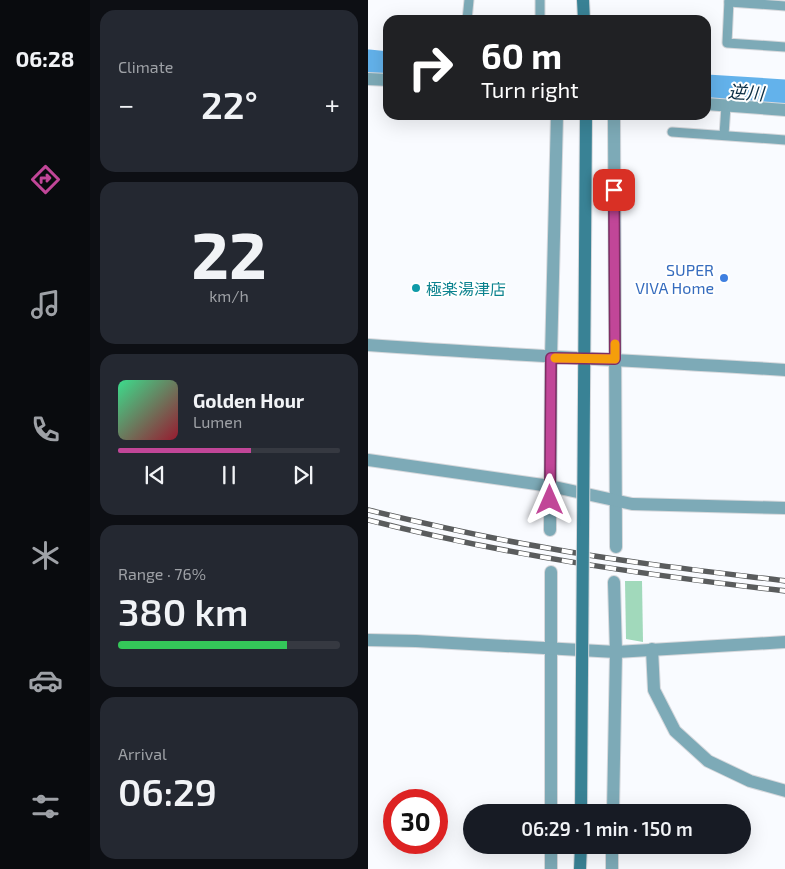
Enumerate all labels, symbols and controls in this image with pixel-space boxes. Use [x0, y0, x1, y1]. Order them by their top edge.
text: 60 m [481, 34, 562, 76]
icon: right [398, 35, 463, 100]
text: 06:28 [15, 45, 75, 71]
text: Climate [118, 57, 173, 76]
text: Turn right [481, 76, 579, 102]
water label: 逆川 [727, 80, 767, 104]
text: 22° [201, 81, 258, 127]
text: − [118, 87, 134, 121]
text: + [325, 87, 340, 121]
icon: directions [28, 162, 63, 197]
pin [593, 169, 635, 211]
icon: arrive [600, 176, 628, 204]
text: 22 [191, 214, 267, 292]
place label: SUPER VIVA Home [635, 260, 714, 297]
marker: SUPER VIVA Home [718, 272, 730, 284]
place label: 極楽湯津店 [426, 279, 506, 298]
marker: 極楽湯津店 [410, 282, 422, 294]
text: km/h [209, 286, 249, 305]
icon: music [28, 287, 63, 322]
text: Golden Hour [193, 389, 304, 412]
icon: phone [28, 412, 63, 447]
text: Lumen [193, 412, 242, 431]
icon: previous [141, 461, 169, 489]
icon: pause [215, 461, 243, 489]
icon: next [289, 461, 317, 489]
position arrow [523, 473, 575, 525]
icon: climate [28, 538, 63, 573]
text: Range · 76% [118, 564, 206, 583]
text: 380 km [118, 588, 248, 634]
icon: car [28, 663, 63, 698]
text: Arrival [118, 744, 167, 763]
text: 06:29 [118, 768, 217, 814]
icon: filters [28, 789, 63, 824]
speed limit sign: 30 [383, 789, 448, 854]
text: 06:29 · 1 min · 150 m [521, 817, 693, 840]

